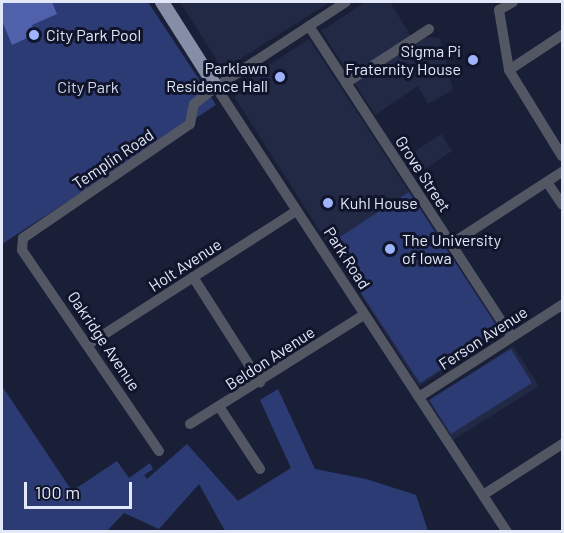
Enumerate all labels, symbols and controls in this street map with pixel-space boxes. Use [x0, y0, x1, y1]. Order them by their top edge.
place label: City Park Pool [46, 25, 141, 45]
marker: City Park Pool [27, 28, 41, 42]
place label: Sigma Pi Fraternity House [345, 41, 461, 79]
marker: Sigma Pi Fraternity House [466, 53, 480, 67]
place label: Parklawn Residence Hall [166, 58, 268, 96]
marker: Parklawn Residence Hall [273, 70, 287, 84]
park label: City Park [57, 77, 119, 97]
street label: Templin Road [69, 125, 157, 193]
street label: Grove Street [391, 132, 455, 216]
place label: Kuhl House [340, 193, 418, 213]
marker: Kuhl House [321, 196, 335, 210]
street label: Park Road [320, 223, 374, 293]
place label: The University of Iowa [402, 230, 501, 268]
street label: Holt Avenue [145, 234, 225, 296]
marker: The University of Iowa [383, 242, 397, 256]
street label: Oakridge Avenue [64, 288, 144, 394]
street label: Ferson Avenue [435, 302, 531, 374]
street label: Beldon Avenue [222, 322, 318, 394]
scale bar [27, 470, 135, 508]
text: 100 m [35, 481, 80, 503]

